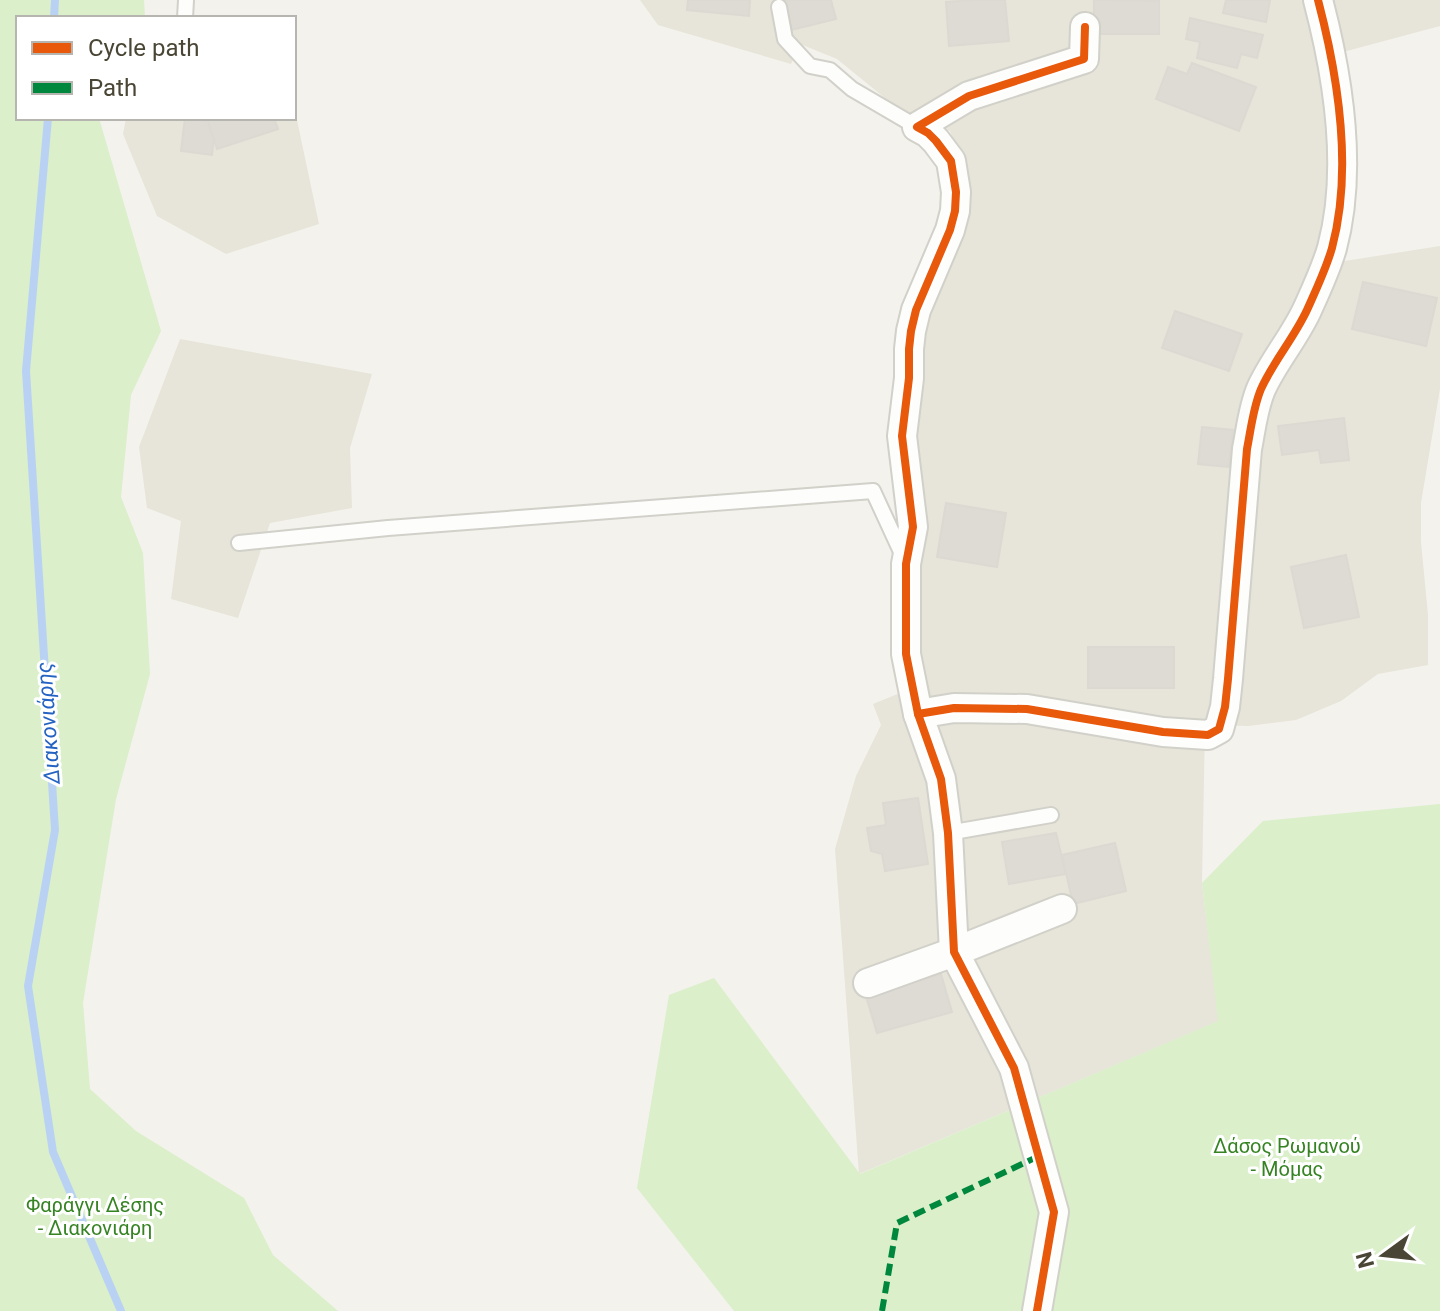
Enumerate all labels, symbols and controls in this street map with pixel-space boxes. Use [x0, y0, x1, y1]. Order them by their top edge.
legend [16, 16, 296, 120]
text: Cycle path [88, 34, 200, 62]
text: Path [88, 74, 137, 102]
water label: Διακονιάρης [31, 661, 65, 786]
park label: Δάσος Ρωμανού - Μόμας [1213, 1134, 1361, 1181]
park label: Φαράγγι Δέσης - Διακονιάρη [26, 1193, 164, 1240]
north arrow [1344, 1215, 1424, 1295]
text: N [1351, 1249, 1379, 1271]

